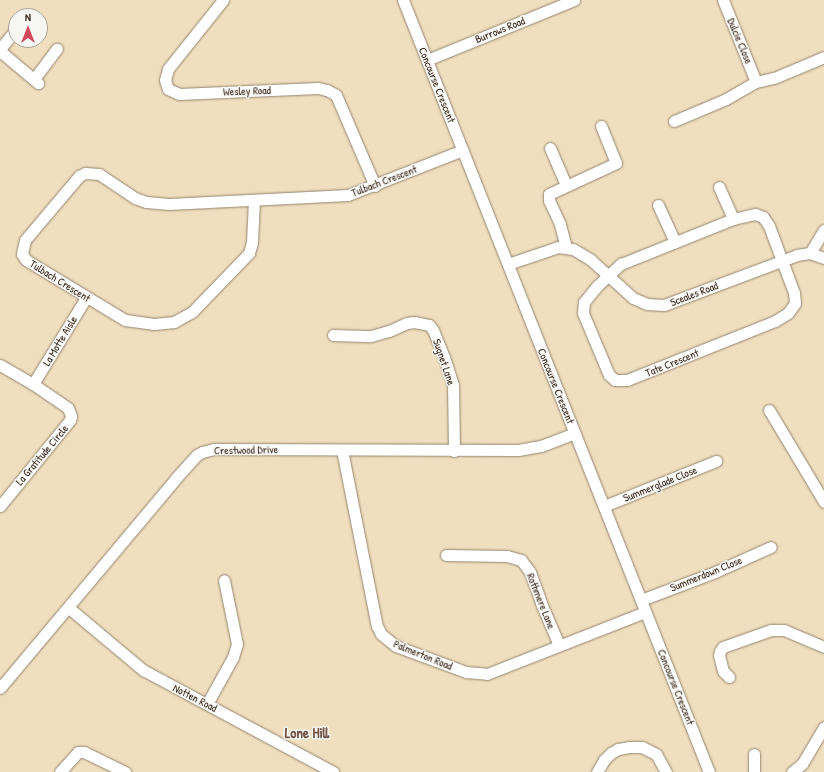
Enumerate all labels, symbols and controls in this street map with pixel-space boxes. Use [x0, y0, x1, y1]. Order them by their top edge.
north arrow [8, 8, 48, 48]
text: N [25, 10, 31, 24]
street label: Burrows Road [473, 14, 527, 46]
street label: Dulcie Close [725, 16, 755, 66]
street label: Concourse Crescent [416, 45, 458, 125]
street label: Wesley Road [223, 84, 271, 98]
street label: Tulbach Crescent [349, 162, 419, 200]
street label: Tulbach Crescent [27, 257, 93, 305]
street label: Sceales Road [668, 279, 720, 309]
street label: La Motte Aisle [40, 314, 80, 368]
street label: Sugnet Lane [430, 337, 458, 387]
street label: Concourse Crescent [535, 346, 577, 426]
street label: Tate Crescent [643, 346, 701, 380]
street label: La Gratitude Circle [13, 422, 71, 488]
street label: Crestwood Drive [214, 443, 278, 457]
street label: Summerglade Close [621, 463, 699, 505]
street label: Summerdown Close [668, 554, 744, 594]
street label: Rothmere Lane [524, 571, 558, 631]
street label: Palmerton Road [392, 637, 454, 673]
street label: Concourse Crescent [655, 647, 697, 727]
street label: Notten Road [171, 681, 219, 715]
district label: Lone Hill [285, 724, 329, 742]

